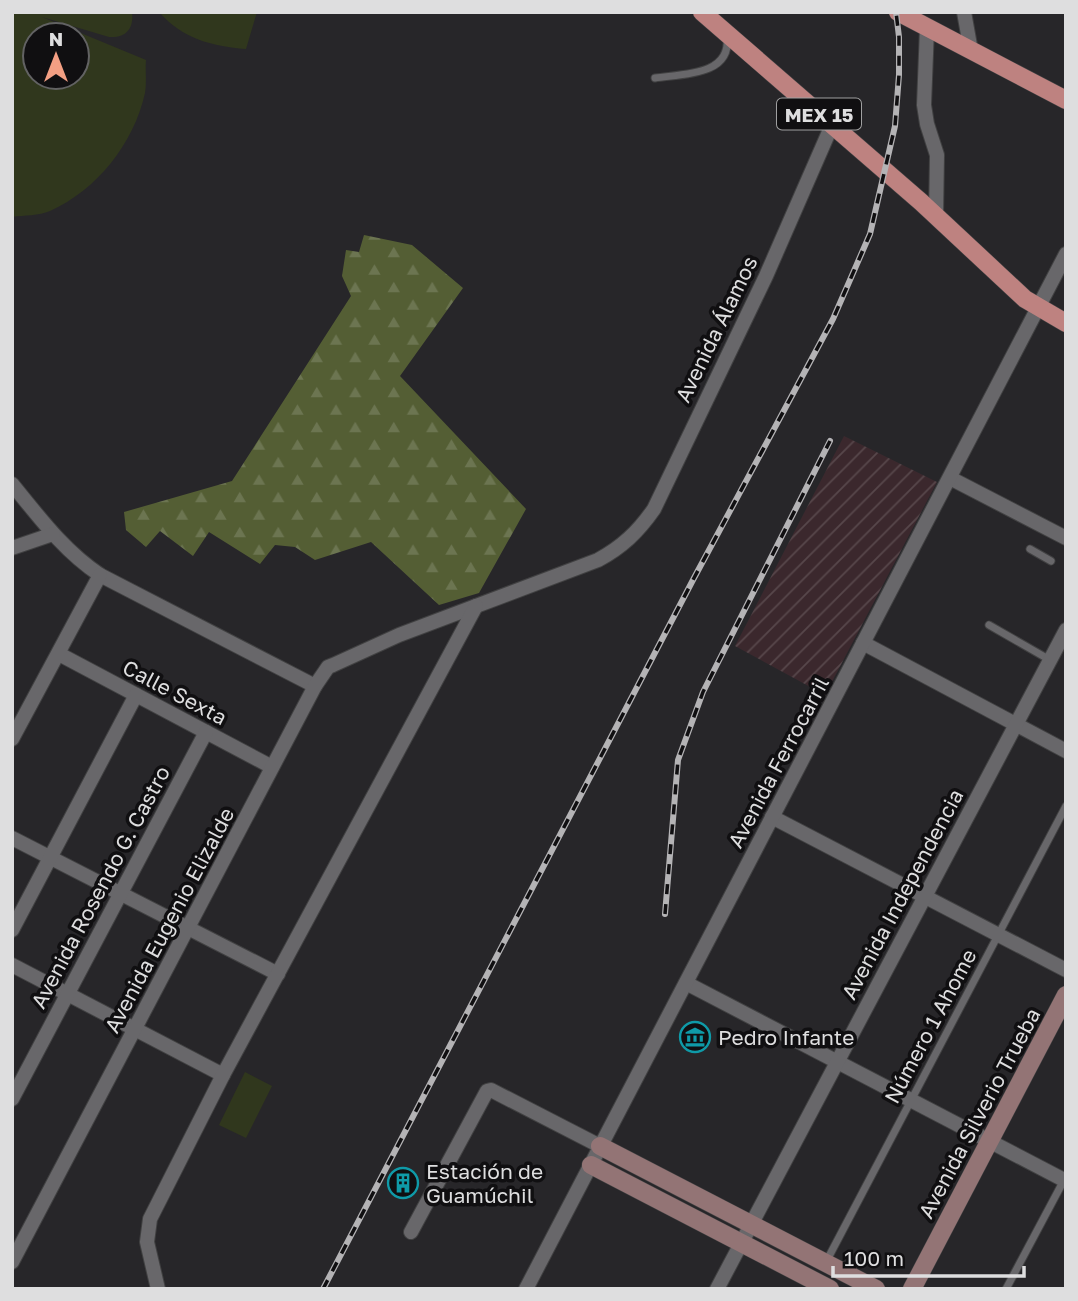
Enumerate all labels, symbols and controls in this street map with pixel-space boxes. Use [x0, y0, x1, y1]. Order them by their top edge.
north arrow [21, 21, 91, 91]
text: N [49, 27, 63, 50]
road number: MEX 15 [777, 98, 861, 130]
street label: Avenida Álamos [669, 252, 763, 406]
street label: Calle Sexta [118, 654, 232, 730]
street label: Avenida Ferrocarril [722, 672, 834, 852]
street label: Avenida Rosendo G. Castro [25, 761, 175, 1013]
street label: Avenida Independencia [835, 784, 969, 1004]
street label: Avenida Eugenio Elizalde [99, 803, 239, 1037]
street label: Número 1 Ahome [878, 944, 982, 1108]
street label: Avenida Silverio Trueba [912, 1003, 1046, 1223]
museum icon: Pedro Infante [678, 1020, 712, 1054]
place label: Pedro Infante [718, 1024, 854, 1050]
place label: Estación de Guamúchil [426, 1158, 543, 1208]
building icon: Estación de Guamúchil [386, 1166, 420, 1200]
scale bar [833, 1234, 1024, 1278]
text: 100 m [844, 1245, 904, 1271]

